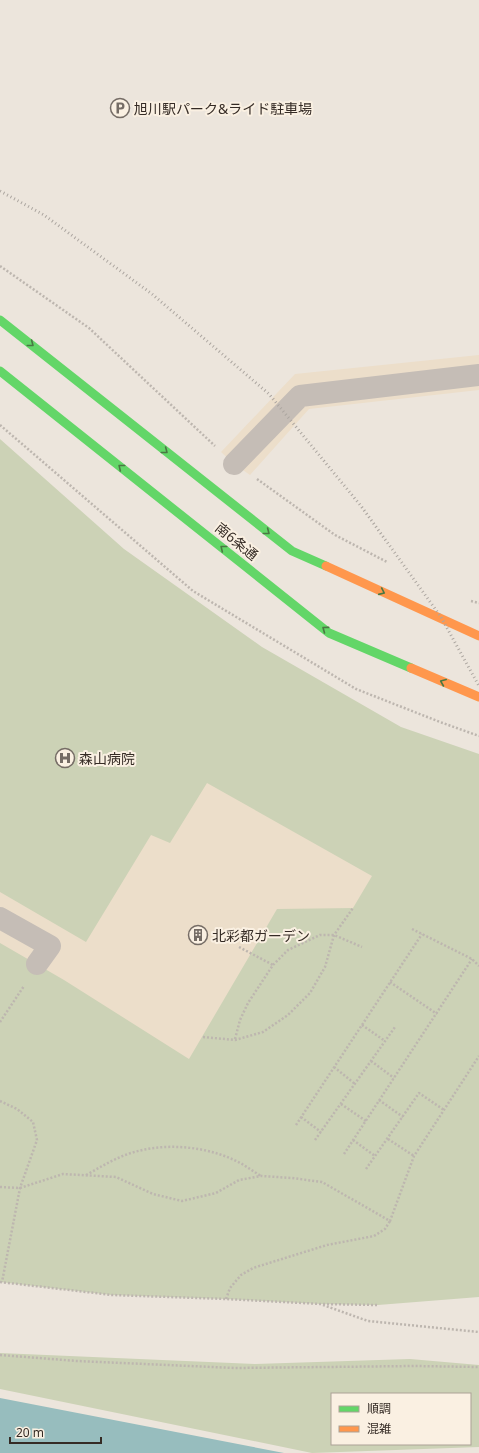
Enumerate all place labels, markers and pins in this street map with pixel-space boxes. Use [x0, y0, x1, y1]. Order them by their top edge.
parking icon: 旭川駅パーク&ライド駐車場 [109, 97, 131, 119]
place label: 旭川駅パーク&ライド駐車場 [134, 99, 312, 118]
hospital icon: 森山病院 [54, 747, 76, 769]
place label: 森山病院 [79, 749, 135, 768]
building icon: 北彩都ガーデン [187, 924, 209, 946]
place label: 北彩都ガーデン [212, 926, 310, 945]

